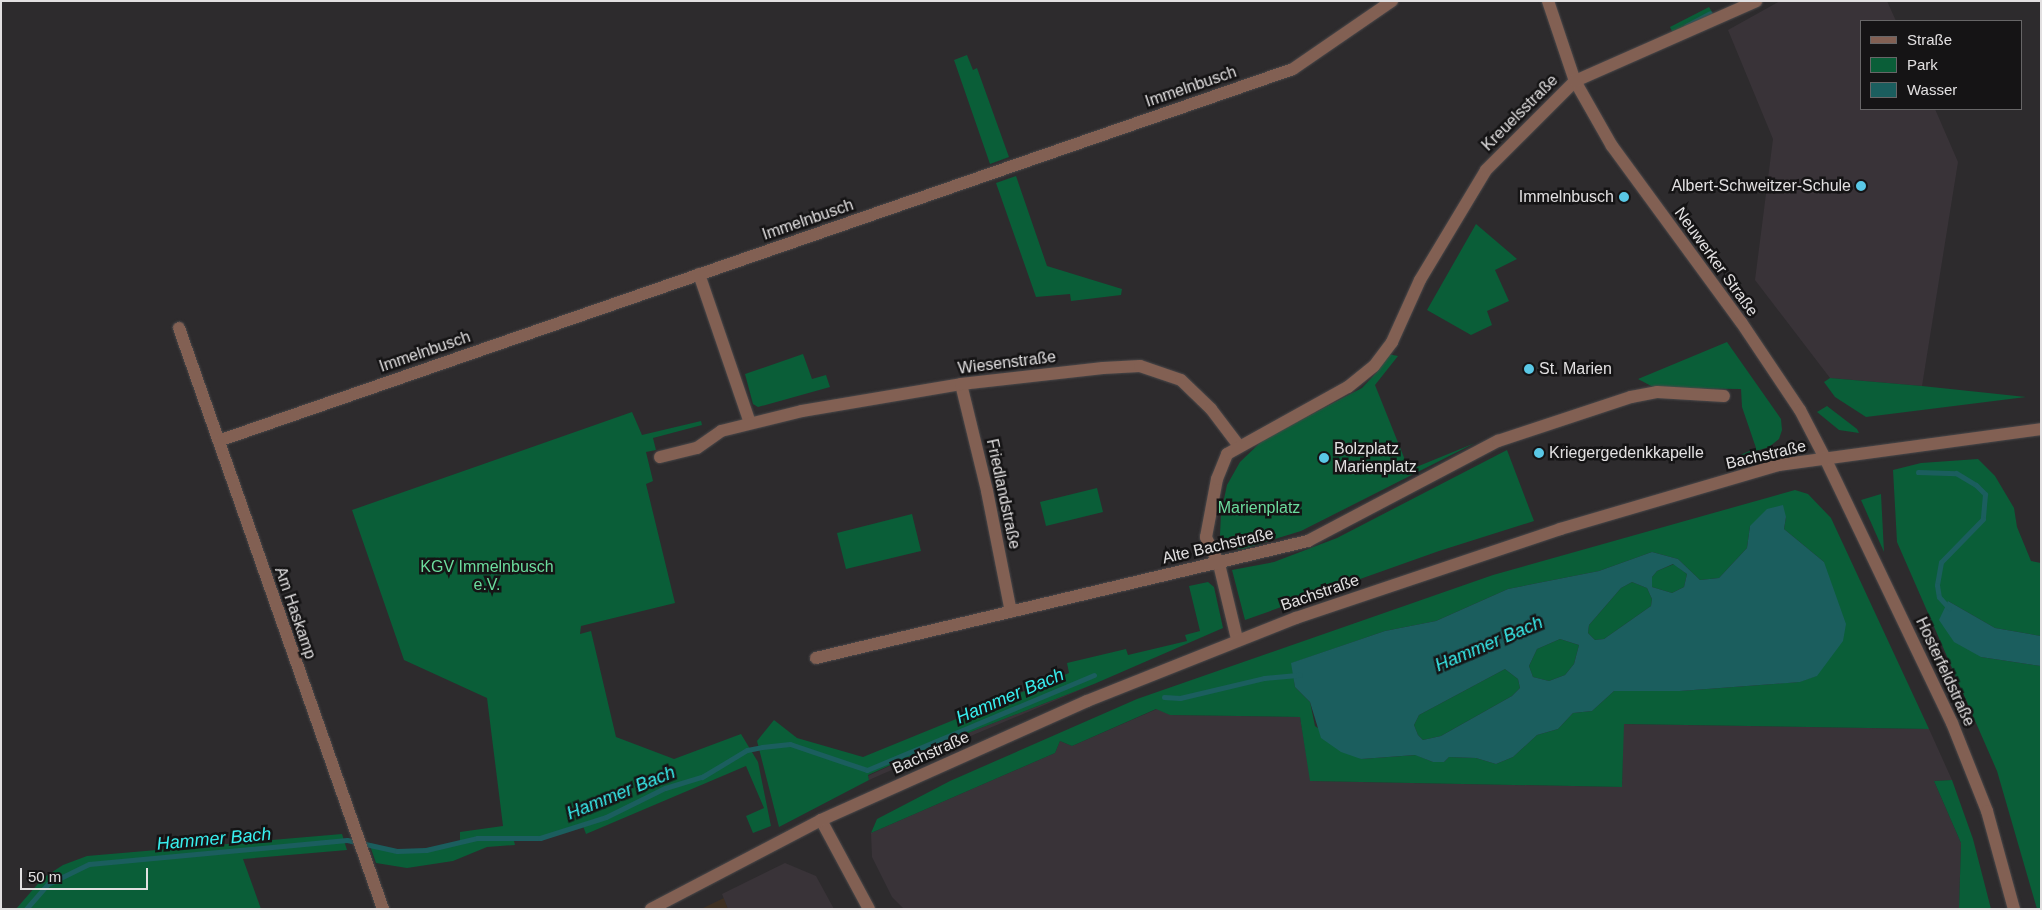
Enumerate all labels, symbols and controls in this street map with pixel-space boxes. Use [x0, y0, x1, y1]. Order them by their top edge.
legend [1860, 20, 2022, 110]
text: Straße [1907, 31, 1952, 48]
text: Park [1907, 56, 1938, 73]
street label: Immelnbusch [1143, 62, 1239, 112]
street label: Kreuelsstraße [1478, 71, 1562, 155]
text: Wasser [1907, 81, 1957, 98]
place label: Albert-Schweitzer-Schule [1671, 176, 1851, 196]
marker: Albert-Schweitzer-Schule [1855, 180, 1867, 192]
place label: Immelnbusch [1519, 187, 1614, 207]
marker: Immelnbusch [1618, 191, 1630, 203]
street label: Immelnbusch [760, 195, 856, 245]
street label: Neuwerker Straße [1670, 204, 1762, 320]
street label: Immelnbusch [377, 327, 473, 377]
street label: Wiesenstraße [957, 347, 1057, 379]
place label: St. Marien [1539, 359, 1612, 379]
marker: St. Marien [1523, 363, 1535, 375]
street label: Bachstraße [1724, 436, 1808, 474]
street label: Friedlandstraße [982, 437, 1024, 551]
place label: Bolzplatz Marienplatz [1334, 439, 1417, 477]
place label: Kriegergedenkkapelle [1549, 443, 1704, 463]
marker: Kriegergedenkkapelle [1533, 447, 1545, 459]
marker: Bolzplatz Marienplatz [1318, 452, 1330, 464]
park label: Marienplatz [1218, 498, 1300, 518]
street label: Alte Bachstraße [1160, 524, 1276, 568]
park label: KGV Immelnbusch e.V. [420, 557, 554, 595]
street label: Am Haskamp [270, 564, 320, 662]
street label: Bachstraße [1278, 571, 1362, 615]
water label: Hammer Bach [1432, 612, 1546, 676]
street label: Hosterfeldstraße [1911, 614, 1979, 730]
water label: Hammer Bach [953, 664, 1067, 728]
street label: Bachstraße [890, 728, 972, 778]
water label: Hammer Bach [564, 761, 678, 825]
water label: Hammer Bach [156, 823, 272, 855]
scale bar [22, 858, 150, 890]
text: 50 m [28, 868, 61, 885]

